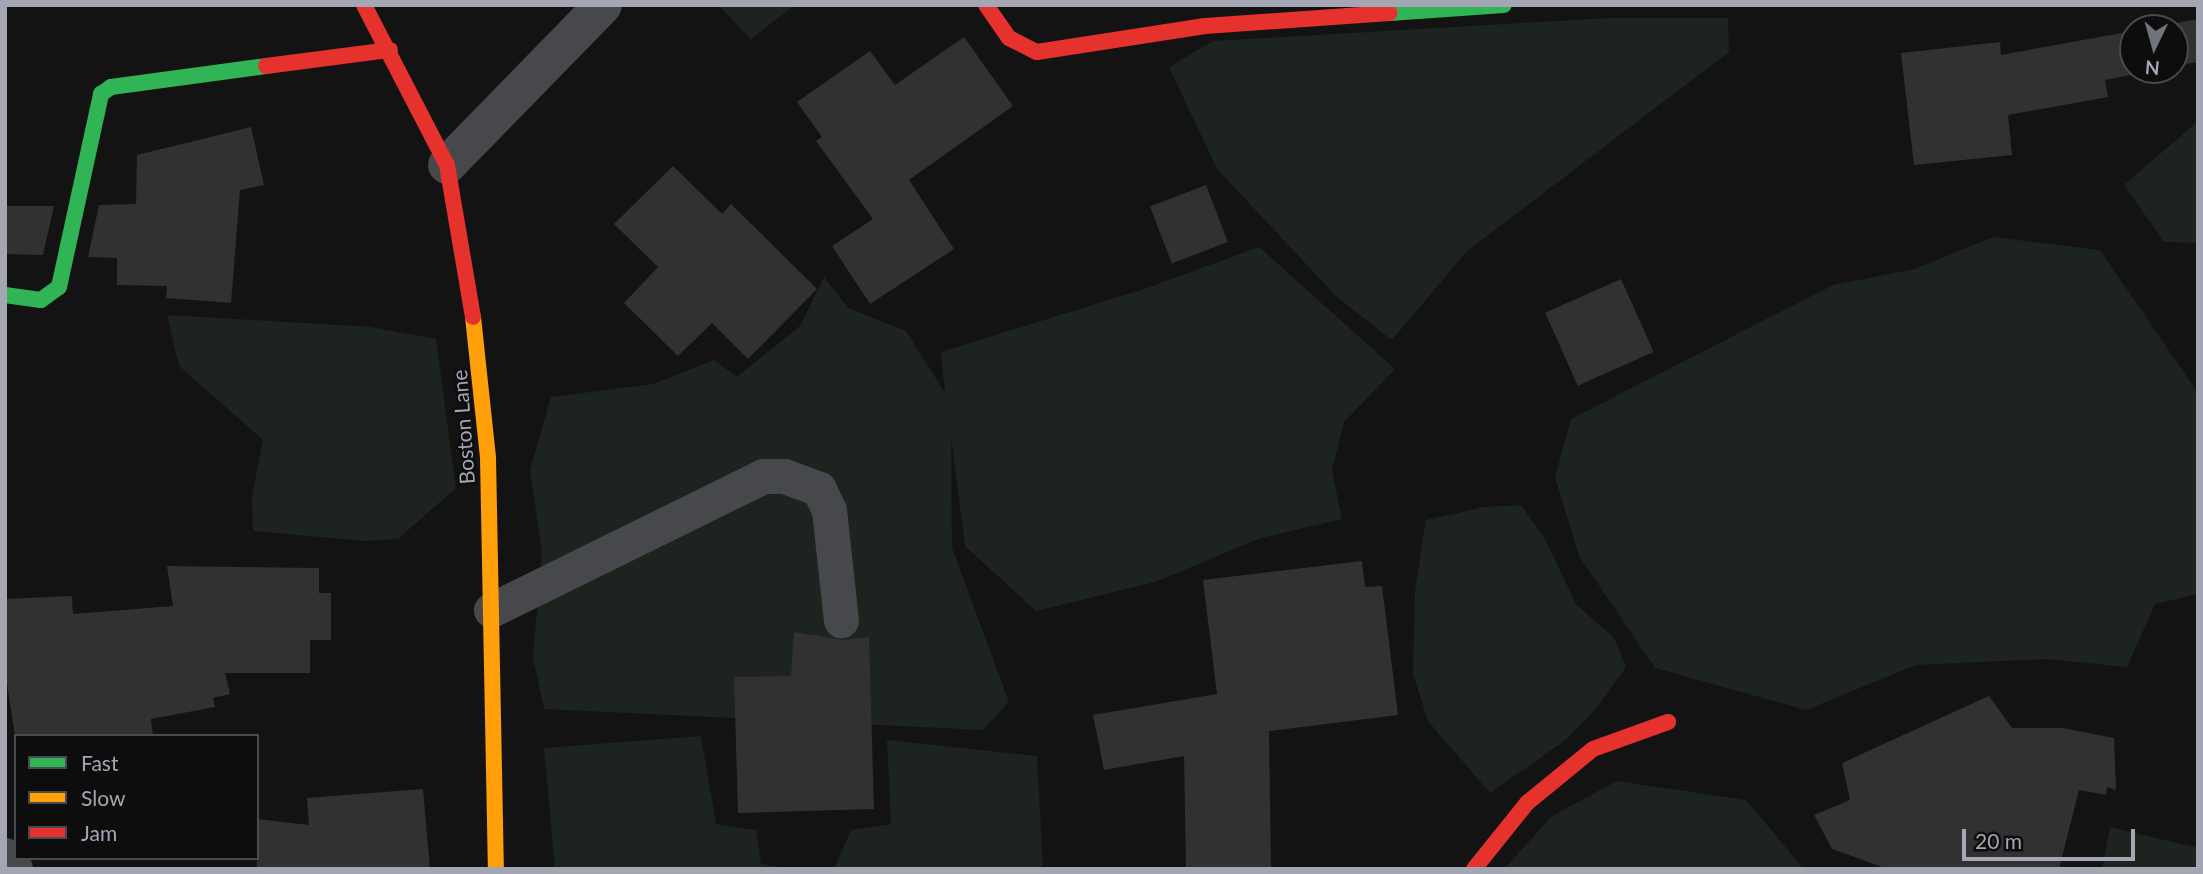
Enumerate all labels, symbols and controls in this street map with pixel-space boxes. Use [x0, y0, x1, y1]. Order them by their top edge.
north arrow [2119, 14, 2189, 84]
text: N [2144, 56, 2161, 81]
street label: Boston Lane [446, 369, 480, 485]
legend [14, 734, 259, 860]
text: Fast [81, 750, 118, 775]
text: Slow [81, 785, 125, 810]
scale bar [1965, 814, 2138, 858]
text: Jam [81, 820, 117, 845]
text: 20 m [1975, 828, 2022, 853]

